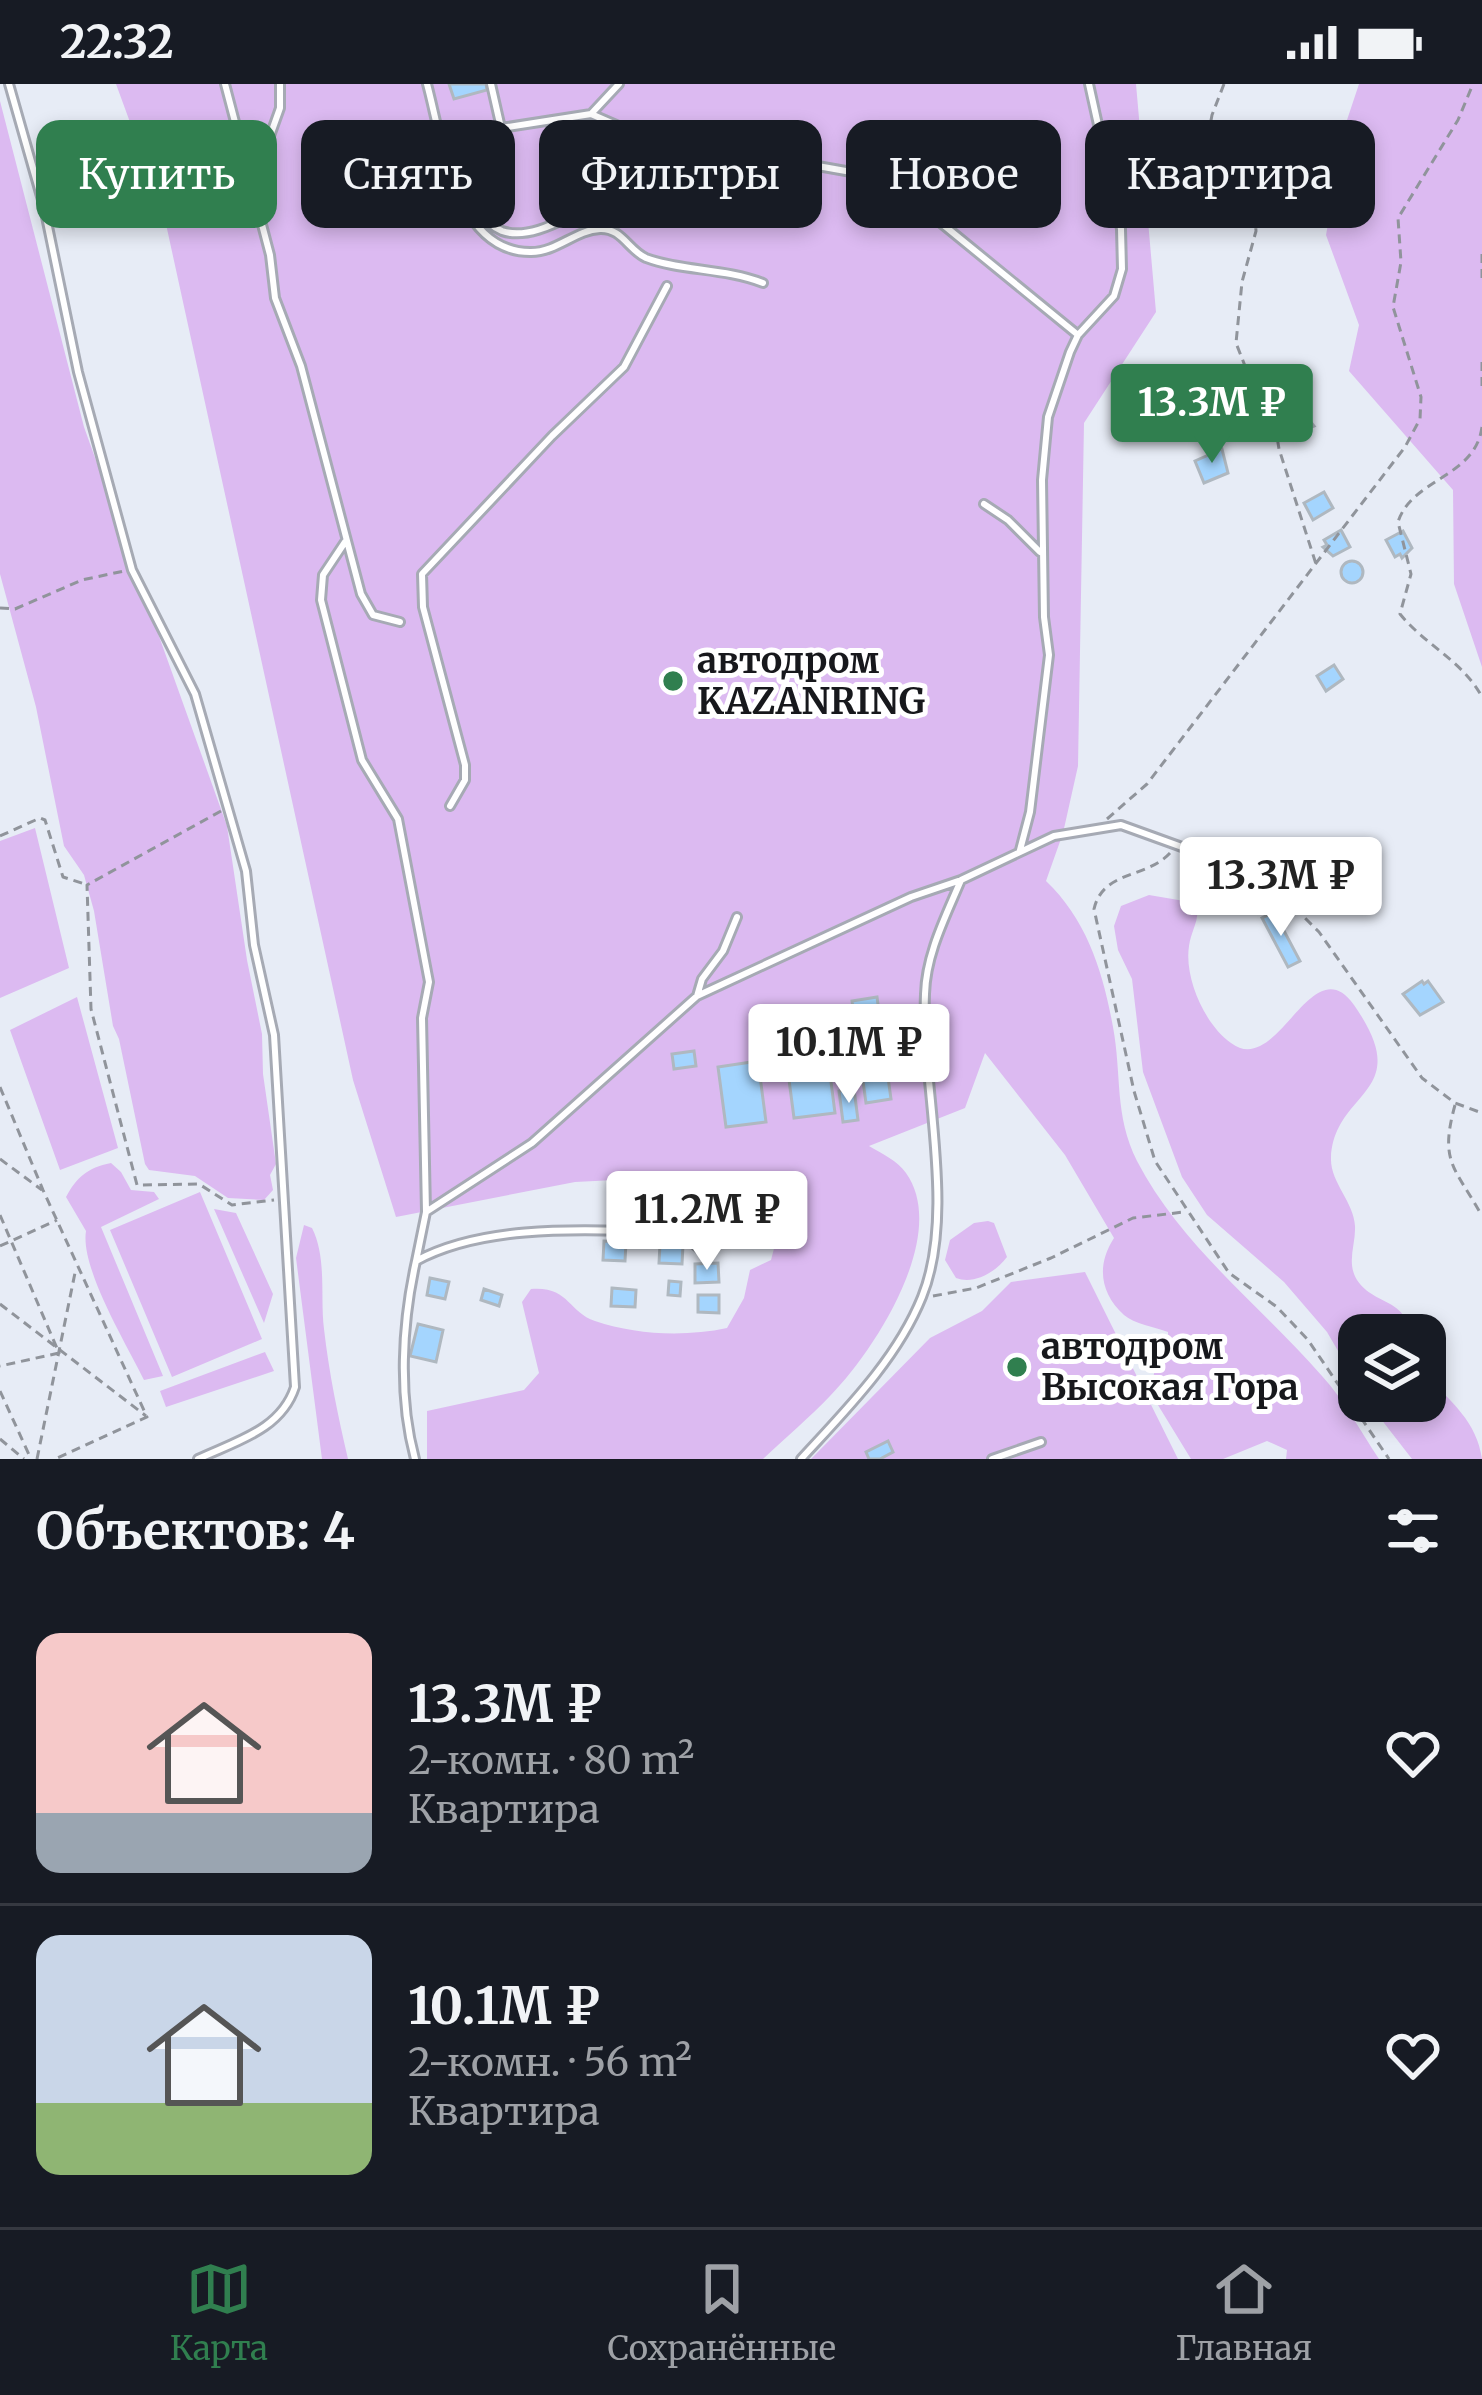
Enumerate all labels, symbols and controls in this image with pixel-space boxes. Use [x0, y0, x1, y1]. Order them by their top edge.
text: 22:32 [60, 14, 174, 70]
chip: Купить [36, 120, 277, 228]
chip: Снять [301, 120, 515, 228]
chip: Фильтры [539, 120, 822, 228]
chip: Новое [846, 120, 1061, 228]
chip: Квартира [1085, 120, 1375, 228]
pin: 13.3M ₽ [1101, 364, 1323, 466]
text: 13.3M ₽ [1138, 378, 1286, 427]
place label: автодром KAZANRING [697, 638, 925, 724]
marker: автодром KAZANRING [660, 668, 686, 694]
pin: 13.3M ₽ [1170, 837, 1392, 939]
text: 13.3M ₽ [1207, 851, 1355, 900]
pin: 10.1M ₽ [738, 1004, 960, 1106]
text: 10.1M ₽ [775, 1018, 923, 1067]
pin: 11.2M ₽ [596, 1171, 818, 1273]
text: 11.2M ₽ [633, 1185, 781, 1234]
map controls [1338, 1314, 1446, 1422]
button: layers [1338, 1314, 1446, 1422]
place label: автодром Высокая Гора [1041, 1324, 1299, 1410]
marker: автодром Высокая Гора [1004, 1354, 1030, 1380]
icon: filters [1380, 1498, 1446, 1564]
text: Объектов: 4 [36, 1499, 355, 1563]
text: 13.3M ₽ [408, 1672, 602, 1736]
icon: home [132, 1681, 276, 1825]
icon: heart [1380, 1720, 1446, 1786]
text: 2-комн. · 80 m² [408, 1736, 694, 1785]
text: Квартира [408, 1785, 600, 1834]
text: 10.1M ₽ [408, 1974, 600, 2038]
icon: home [132, 1983, 276, 2127]
icon: heart [1380, 2022, 1446, 2088]
text: 2-комн. · 56 m² [408, 2038, 692, 2087]
text: Квартира [408, 2087, 600, 2136]
tab: Карта [170, 2256, 268, 2369]
tab: Сохранённые [608, 2256, 836, 2369]
tab: Главная [1176, 2256, 1312, 2369]

